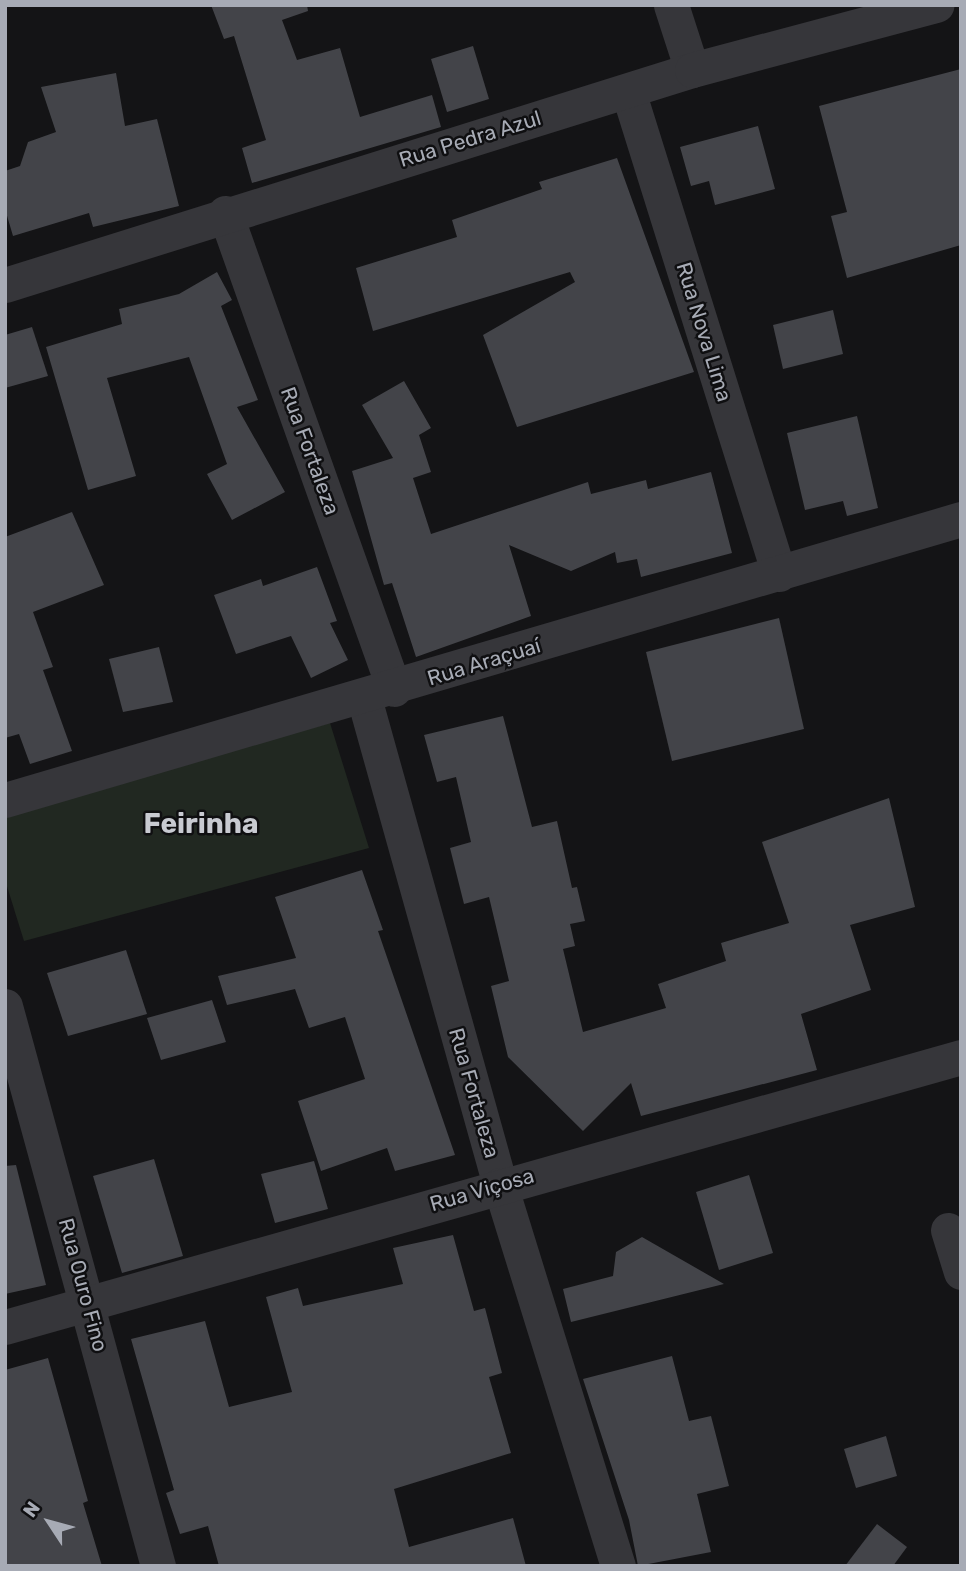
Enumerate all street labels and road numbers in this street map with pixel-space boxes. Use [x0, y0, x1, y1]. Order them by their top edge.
street label: Rua Pedra Azul [396, 105, 544, 173]
street label: Rua Nova Lima [671, 259, 737, 405]
street label: Rua Fortaleza [275, 384, 345, 518]
street label: Rua Araçuaí [424, 633, 544, 691]
street label: Rua Fortaleza [443, 1025, 505, 1161]
street label: Rua Viçosa [427, 1163, 537, 1217]
street label: Rua Ouro Fino [53, 1216, 113, 1354]

